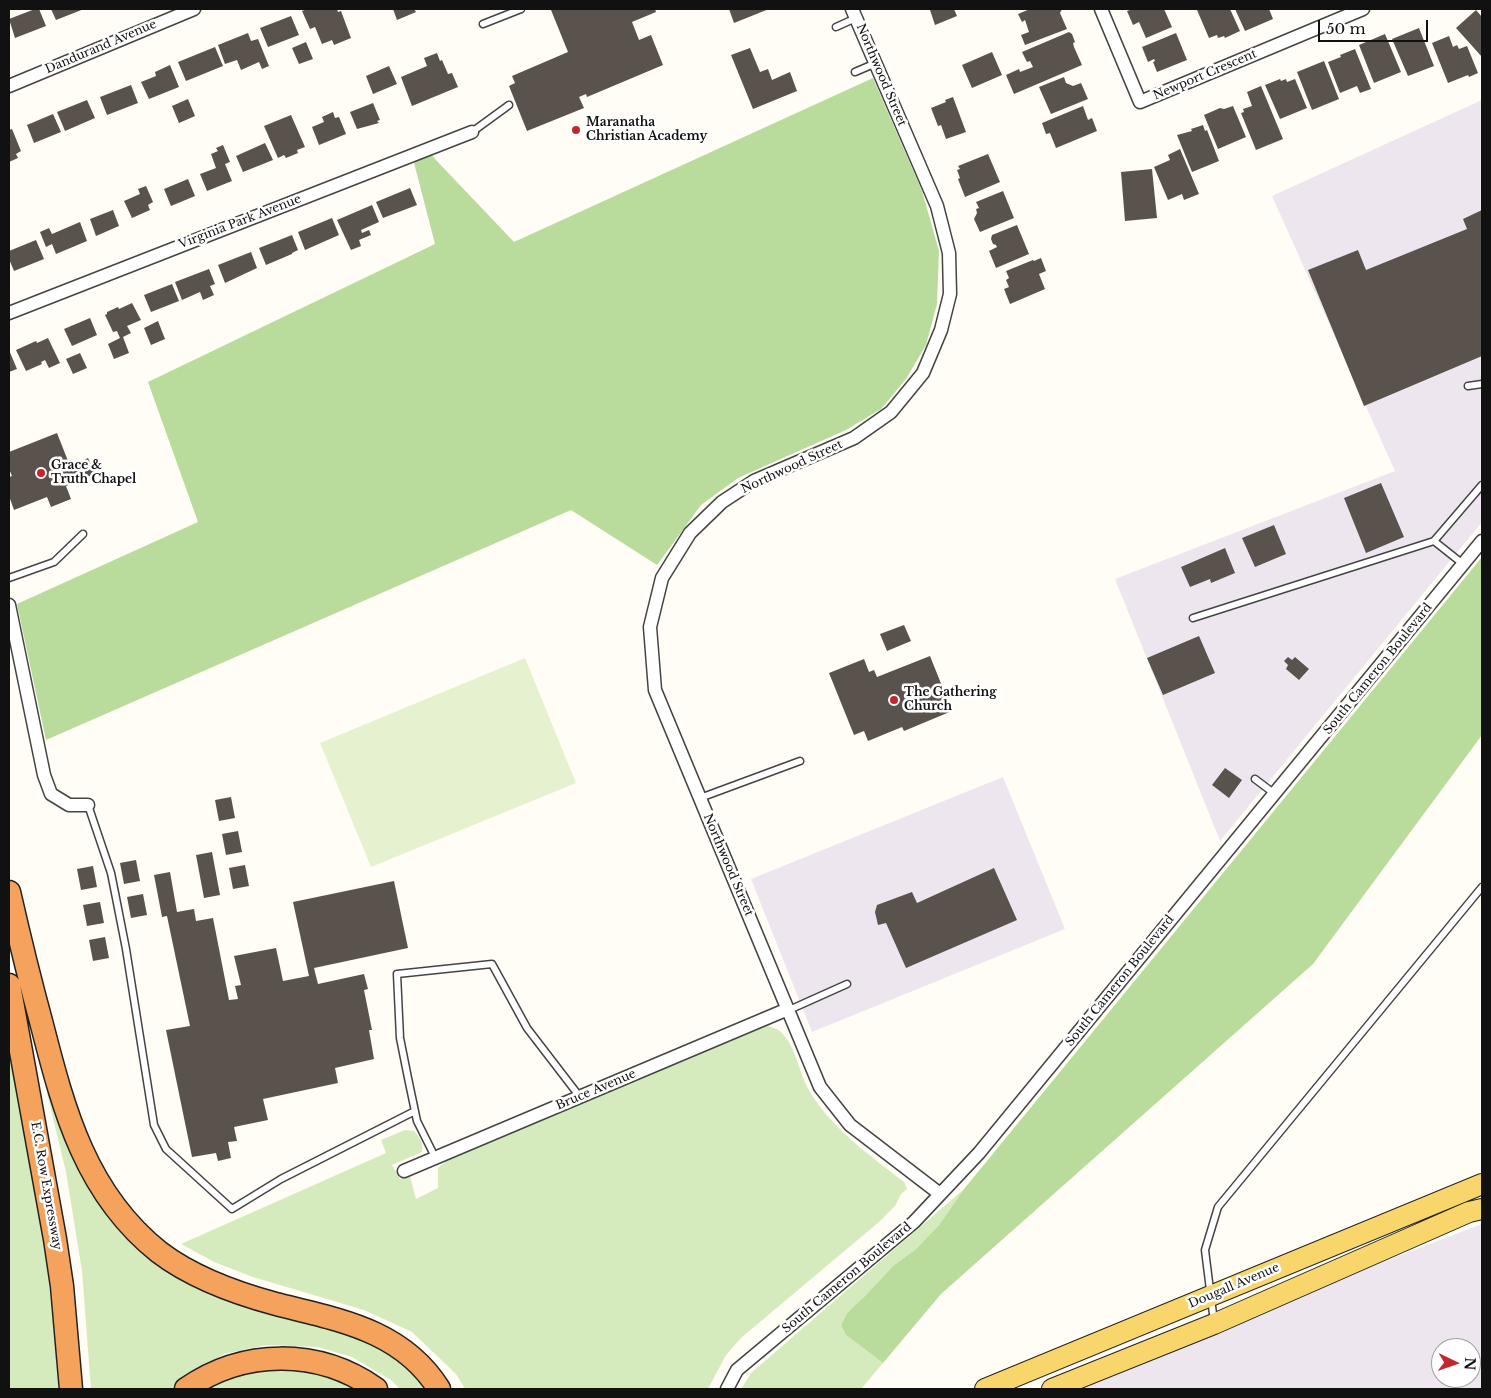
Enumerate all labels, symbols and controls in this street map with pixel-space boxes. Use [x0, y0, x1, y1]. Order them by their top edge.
scale bar [1321, 10, 1431, 42]
street label: Dandurand Avenue [43, 17, 159, 77]
text: 50 m [1326, 19, 1366, 38]
street label: Northwood Street [853, 22, 909, 128]
street label: Newport Crescent [1151, 47, 1259, 103]
place label: Maranatha Christian Academy [586, 116, 707, 144]
marker: Maranatha Christian Academy [570, 124, 582, 136]
street label: Virginia Park Avenue [177, 192, 303, 252]
street label: Northwood Street [739, 437, 845, 497]
place label: Grace & Truth Chapel [51, 459, 136, 487]
marker: Grace & Truth Chapel [35, 467, 47, 479]
street label: South Cameron Boulevard [1321, 601, 1435, 737]
place label: The Gathering Church [904, 686, 997, 714]
marker: The Gathering Church [888, 694, 900, 706]
street label: Northwood Street [700, 812, 756, 918]
street label: South Cameron Boulevard [1063, 913, 1177, 1049]
street label: Bruce Avenue [554, 1067, 638, 1113]
street label: E.C. Row Expressway [28, 1121, 64, 1251]
street label: South Cameron Boulevard [779, 1220, 915, 1336]
street label: Dougall Avenue [1186, 1260, 1282, 1312]
north arrow [1431, 1338, 1481, 1388]
text: N [1461, 1357, 1479, 1371]

